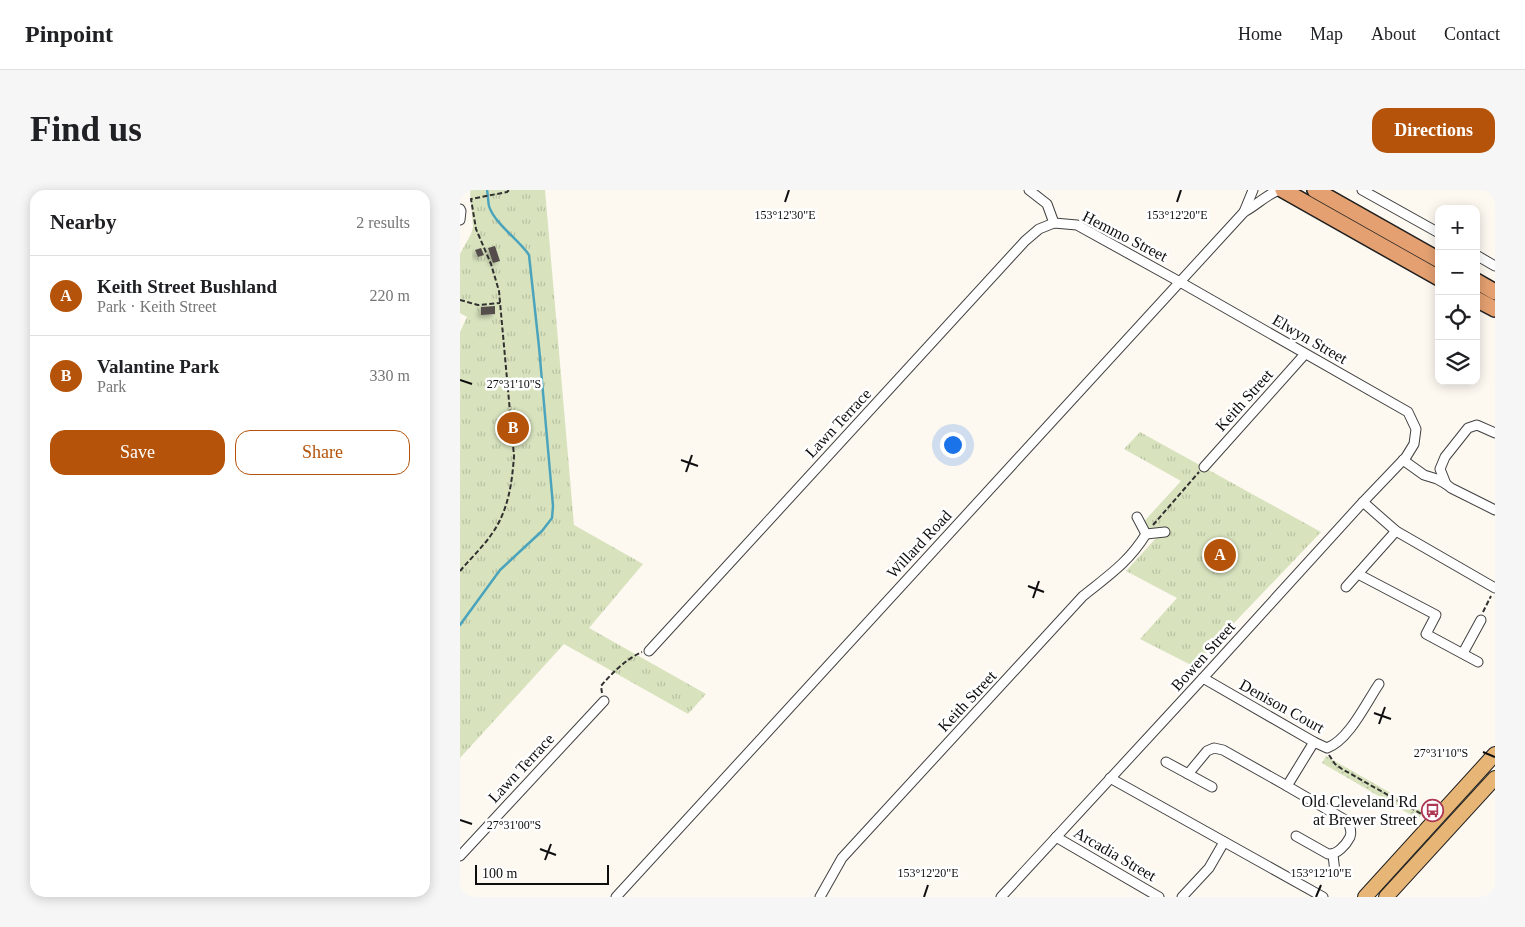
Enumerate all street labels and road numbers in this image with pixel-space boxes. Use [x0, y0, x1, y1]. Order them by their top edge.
street label: Hemmo Street [1080, 207, 1171, 265]
street label: Elwyn Street [1269, 311, 1351, 368]
street label: Keith Street [1212, 365, 1276, 434]
street label: Lawn Terrace [802, 385, 874, 461]
street label: Willard Road [883, 507, 955, 581]
street label: Bowen Street [1168, 618, 1239, 694]
street label: Keith Street [935, 667, 1000, 735]
street label: Denison Court [1237, 676, 1328, 736]
street label: Lawn Terrace [485, 730, 557, 806]
street label: Arcadia Street [1071, 824, 1160, 885]

